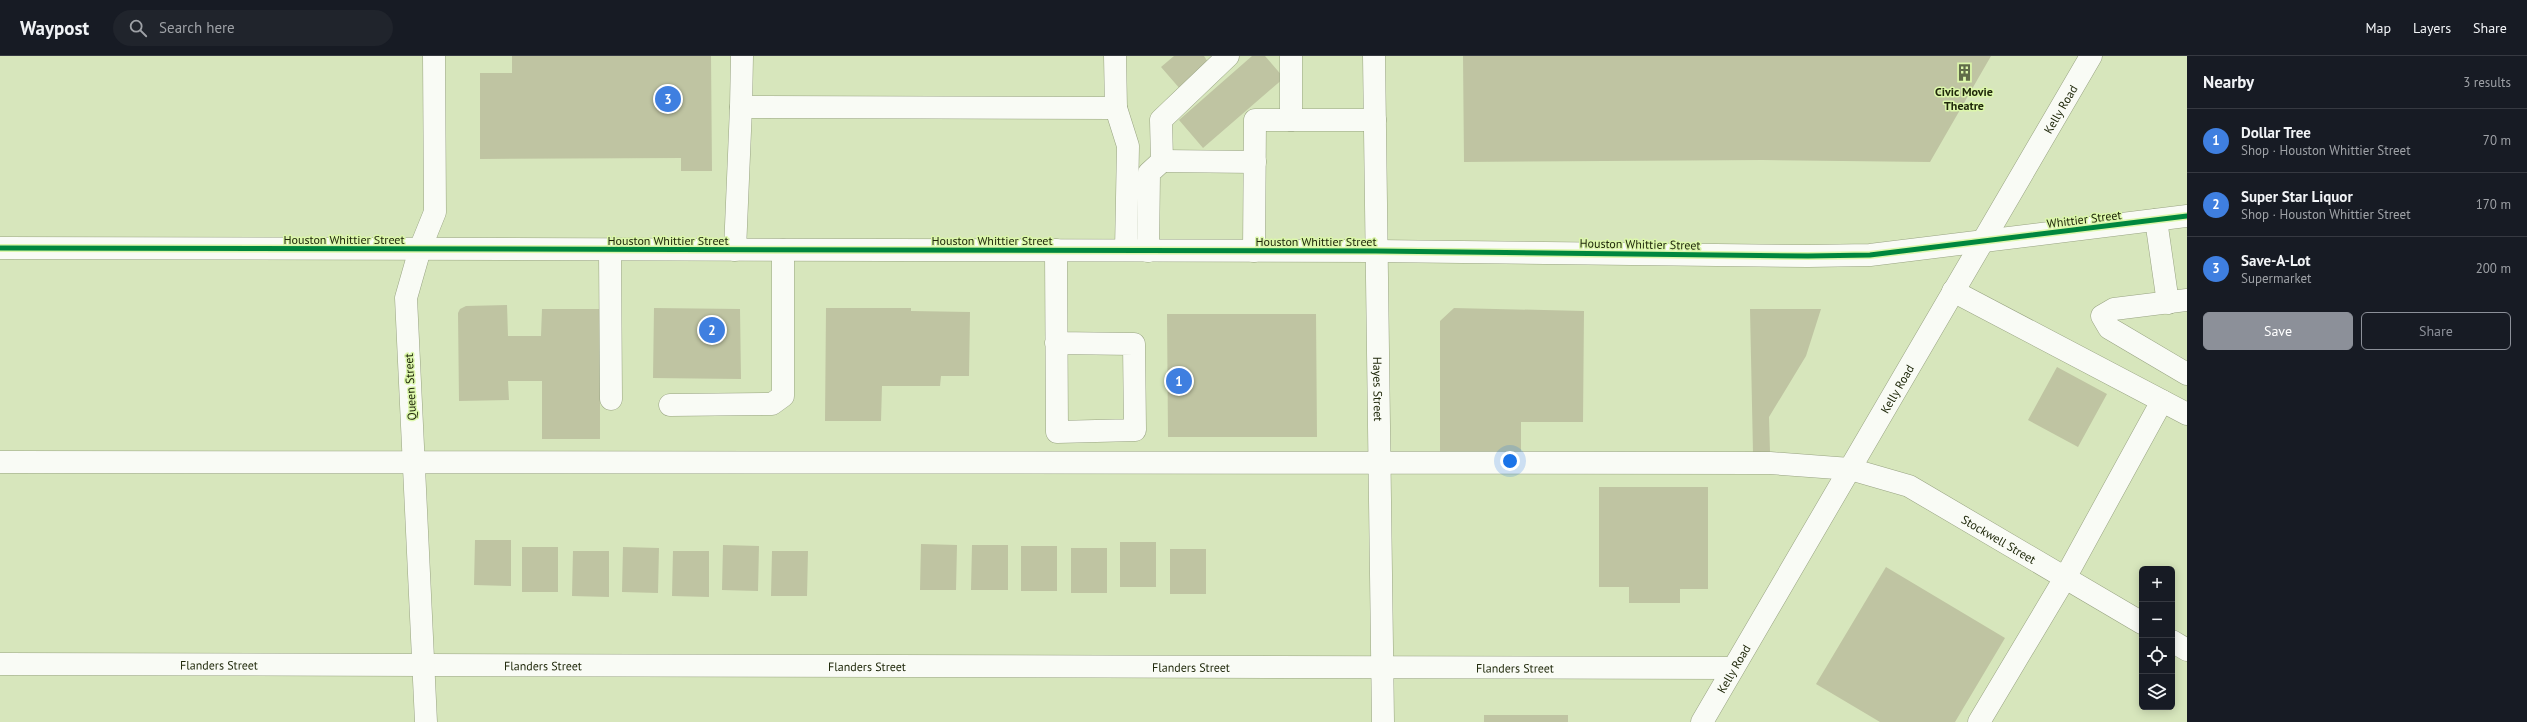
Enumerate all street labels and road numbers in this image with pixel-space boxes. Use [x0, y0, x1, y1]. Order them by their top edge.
street label: Kelly Road [2040, 82, 2080, 136]
street label: Whittier Street [2046, 207, 2122, 231]
street label: Houston Whittier Street [283, 232, 405, 247]
street label: Houston Whittier Street [607, 233, 729, 248]
street label: Houston Whittier Street [931, 233, 1053, 248]
street label: Houston Whittier Street [1255, 234, 1377, 249]
street label: Houston Whittier Street [1579, 235, 1701, 253]
street label: Queen Street [401, 353, 419, 421]
street label: Hayes Street [1371, 357, 1386, 421]
street label: Kelly Road [1877, 362, 1917, 416]
street label: Stockwell Street [1959, 511, 2039, 567]
street label: Kelly Road [1713, 641, 1753, 695]
street label: Flanders Street [180, 657, 258, 672]
street label: Flanders Street [504, 658, 582, 673]
street label: Flanders Street [828, 658, 906, 674]
street label: Flanders Street [1152, 659, 1230, 674]
street label: Flanders Street [1476, 660, 1554, 675]

